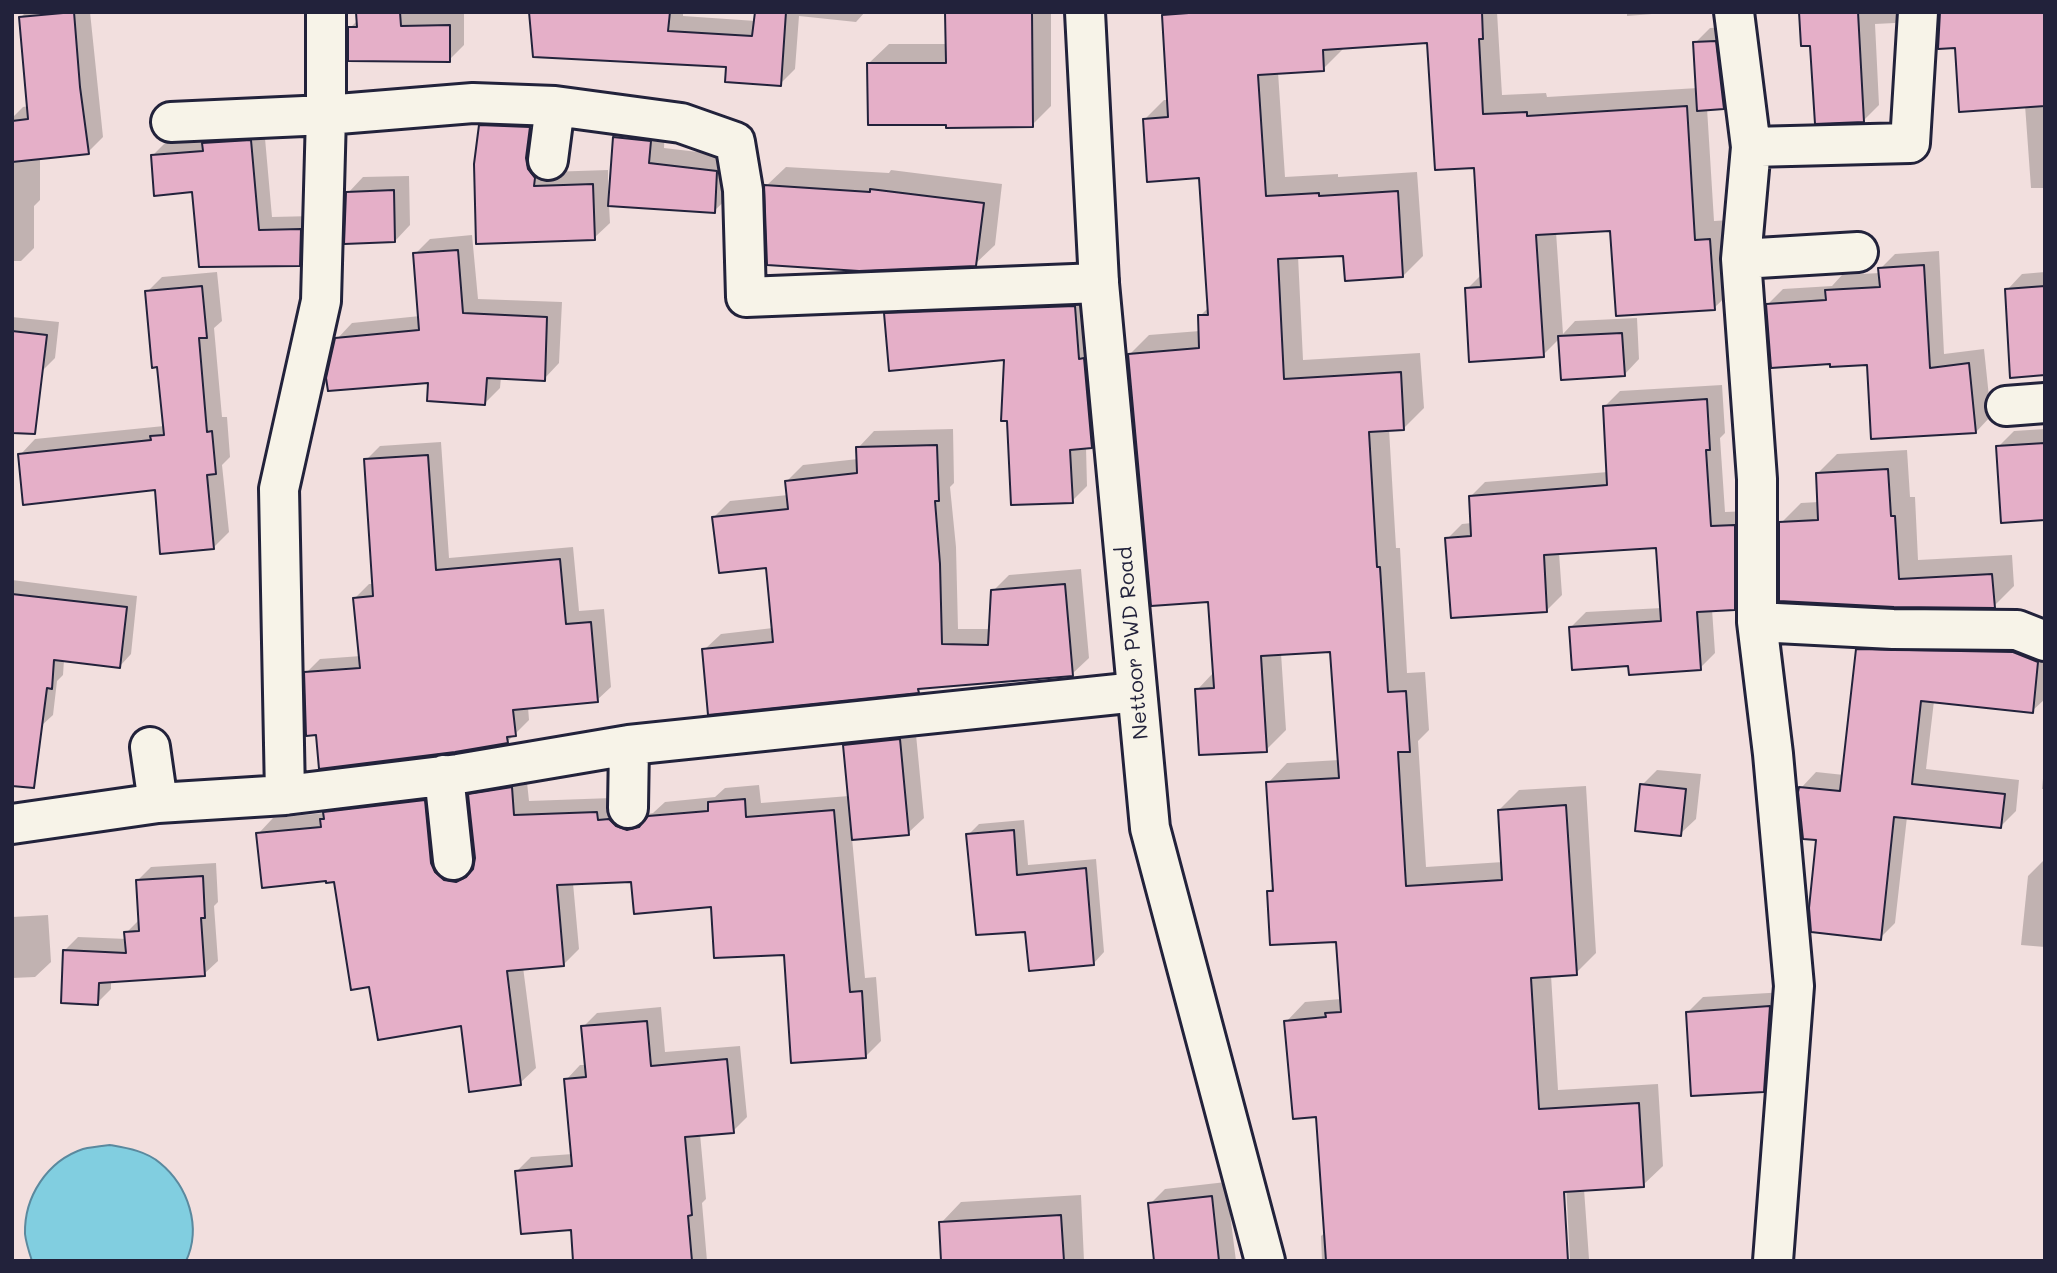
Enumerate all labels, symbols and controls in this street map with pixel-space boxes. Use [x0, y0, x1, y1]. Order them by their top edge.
street label: Nettoor PWD Road [1112, 545, 1154, 741]

